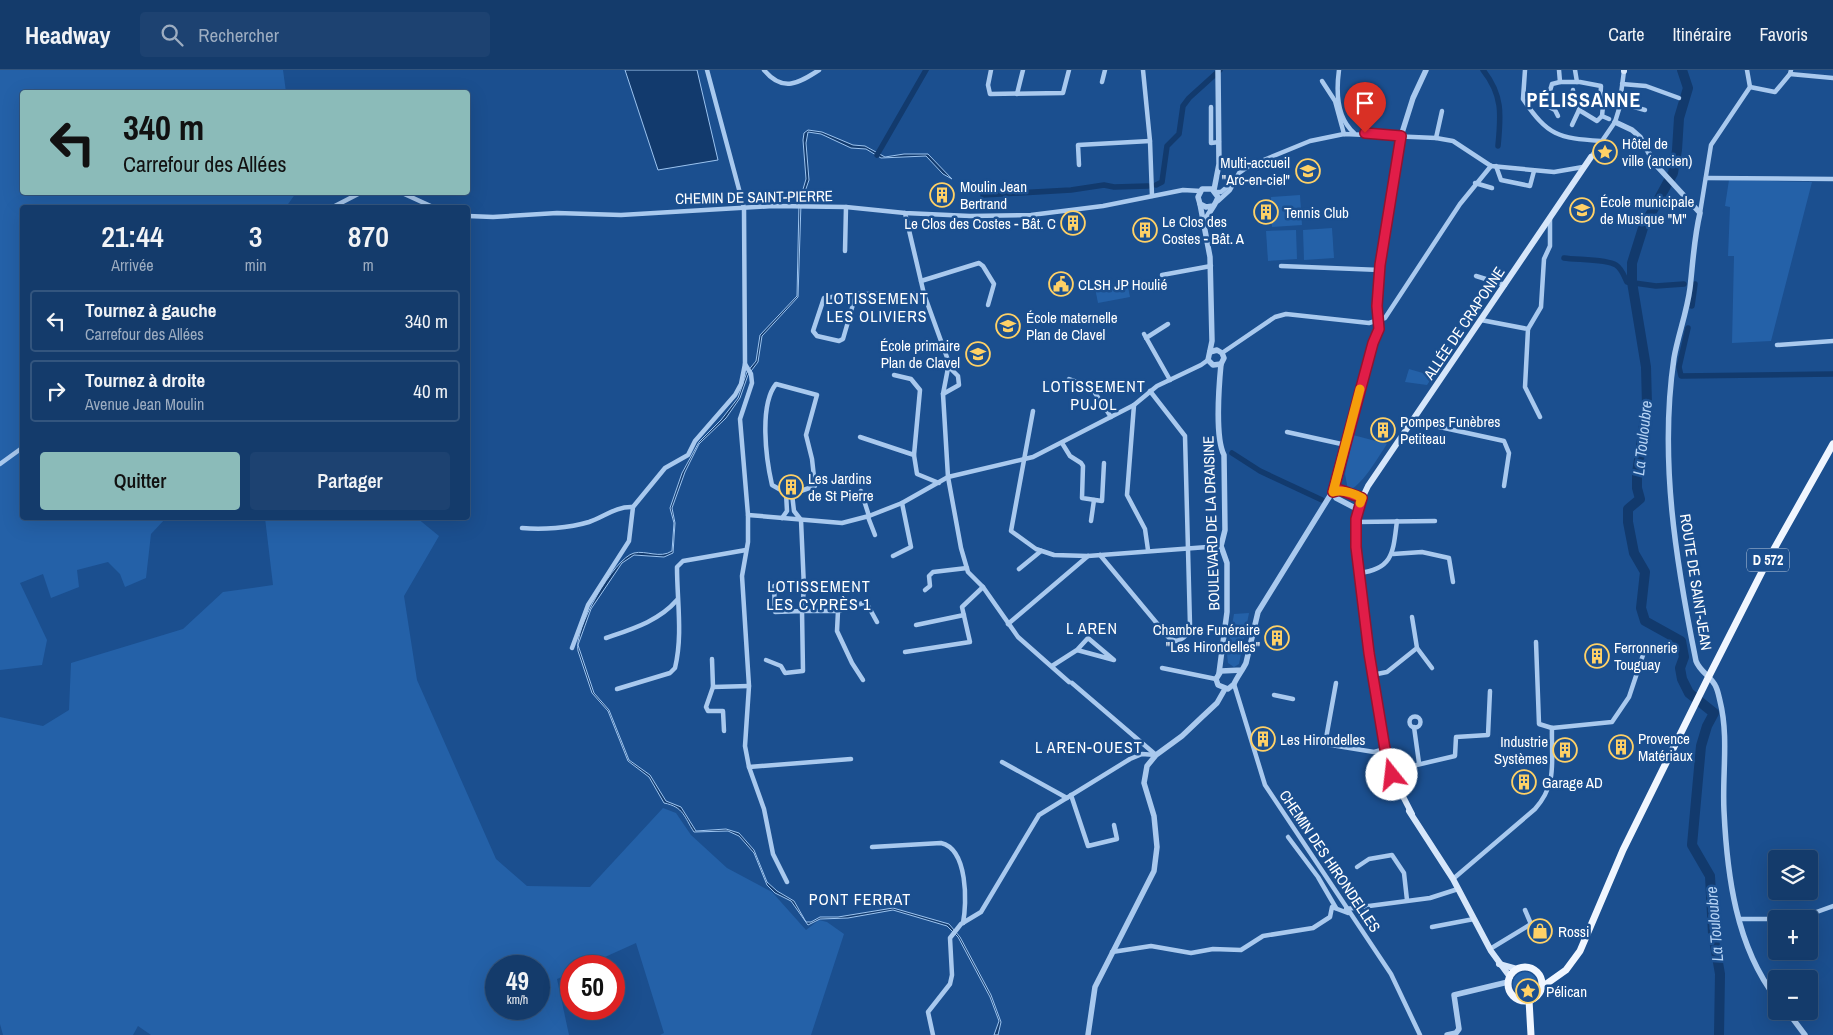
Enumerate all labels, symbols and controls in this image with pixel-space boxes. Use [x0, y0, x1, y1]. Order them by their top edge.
search box [140, 12, 490, 57]
text: Headway [25, 19, 110, 51]
icon: search [158, 21, 186, 49]
text: Rechercher [198, 22, 279, 48]
text: Carte [1608, 22, 1644, 47]
text: Itinéraire [1672, 22, 1732, 47]
text: Favoris [1760, 22, 1808, 47]
pin [1344, 82, 1386, 133]
district label: PÉLISSANNE [1527, 86, 1641, 113]
icon: arrive [1351, 89, 1379, 117]
text: 340 m [123, 104, 204, 151]
icon: left [40, 110, 105, 175]
place label: Hôtel de ville (ancien) [1622, 133, 1692, 171]
place icon: Hôtel de ville (ancien) [1592, 139, 1618, 165]
text: Carrefour des Allées [123, 149, 286, 179]
place label: Multi-accueil "Arc-en-ciel" [1220, 152, 1290, 190]
school or university icon: Multi-accueil "Arc-en-ciel" [1295, 158, 1321, 184]
place label: Moulin Jean Bertrand [960, 176, 1027, 214]
building icon: Moulin Jean Bertrand [929, 182, 955, 208]
street label: CHEMIN DE SAINT-PIERRE [675, 185, 833, 209]
place label: École municipale de Musique "M" [1600, 191, 1695, 229]
school or university icon: École municipale de Musique "M" [1569, 197, 1595, 223]
building icon: Tennis Club [1253, 199, 1279, 225]
place label: Tennis Club [1284, 202, 1349, 223]
building icon: Le Clos des Costes - Bât. C [1060, 210, 1086, 236]
place label: Le Clos des Costes - Bât. A [1162, 211, 1245, 249]
place label: Le Clos des Costes - Bât. C [904, 213, 1056, 234]
text: 21:44 [101, 216, 164, 256]
text: 3 [249, 216, 263, 256]
text: 870 [348, 216, 389, 256]
building icon: Le Clos des Costes - Bât. A [1132, 217, 1158, 243]
text: Arrivée [111, 254, 154, 276]
text: min [245, 254, 267, 276]
text: m [363, 254, 374, 276]
street label: ALLÉE DE CRAPONNE [1418, 262, 1510, 384]
public building icon: CLSH JP Houlié [1048, 271, 1074, 297]
place label: CLSH JP Houlié [1078, 274, 1168, 295]
district label: LOTISSEMENT LES OLIVIERS [825, 287, 929, 327]
text: Tournez à gauche [85, 297, 216, 323]
icon: left [42, 307, 70, 335]
place label: École maternelle Plan de Clavel [1026, 307, 1118, 345]
text: 340 m [405, 308, 448, 334]
school or university icon: École maternelle Plan de Clavel [995, 313, 1021, 339]
text: Carrefour des Allées [85, 323, 204, 345]
place label: École primaire Plan de Clavel [880, 335, 960, 373]
school or university icon: École primaire Plan de Clavel [965, 341, 991, 367]
text: Tournez à droite [85, 367, 205, 393]
district label: LOTISSEMENT PUJOL [1042, 375, 1146, 415]
icon: right [42, 377, 70, 405]
text: 40 m [413, 378, 448, 404]
text: Avenue Jean Moulin [85, 393, 204, 415]
water label: La Touloubre [1627, 399, 1657, 477]
place label: Pompes Funèbres Petiteau [1400, 411, 1501, 449]
building icon: Pompes Funèbres Petiteau [1370, 417, 1396, 443]
street label: BOULEVARD DE LA DRAISINE [1197, 435, 1225, 611]
button: Quitter [40, 452, 240, 510]
button: Partager [250, 452, 450, 510]
place label: Les Jardins de St Pierre [808, 468, 874, 506]
building icon: Les Jardins de St Pierre [778, 474, 804, 500]
street label: ROUTE DE SAINT-JEAN [1675, 512, 1717, 652]
road number: D 572 [1747, 548, 1789, 572]
district label: LOTISSEMENT LES CYPRÈS 1 [766, 575, 872, 615]
district label: L AREN [1066, 617, 1118, 639]
place label: Chambre Funéraire "Les Hirondelles" [1153, 619, 1260, 657]
building icon: Chambre Funéraire "Les Hirondelles" [1264, 625, 1290, 651]
place label: Ferronnerie Touguay [1614, 637, 1678, 675]
building icon: Ferronnerie Touguay [1584, 643, 1610, 669]
building icon: Les Hirondelles [1250, 726, 1276, 752]
place label: Provence Matériaux [1638, 728, 1694, 766]
place label: Les Hirondelles [1280, 729, 1365, 750]
place label: Industrie Systèmes [1494, 731, 1548, 769]
building icon: Provence Matériaux [1608, 734, 1634, 760]
district label: L AREN-OUEST [1035, 736, 1143, 758]
building icon: Industrie Systèmes [1552, 737, 1578, 763]
position arrow [1365, 748, 1417, 800]
building icon: Garage AD [1511, 769, 1537, 795]
place label: Garage AD [1542, 772, 1603, 793]
street label: CHEMIN DES HIRONDELLES [1274, 786, 1386, 936]
map controls [1768, 850, 1818, 1020]
button: layers [1768, 850, 1818, 900]
water label: La Touloubre [1700, 886, 1728, 962]
district label: PONT FERRAT [809, 888, 911, 910]
button: + [1768, 910, 1818, 960]
shop icon: Rossi [1527, 918, 1553, 944]
place label: Rossi [1558, 921, 1589, 942]
speed limit sign: 50 [560, 955, 625, 1020]
text: 49 [506, 964, 529, 998]
button: − [1768, 970, 1818, 1020]
place icon: Pélican [1515, 978, 1541, 1004]
place label: Pélican [1546, 981, 1587, 1002]
text: km/h [507, 992, 528, 1008]

